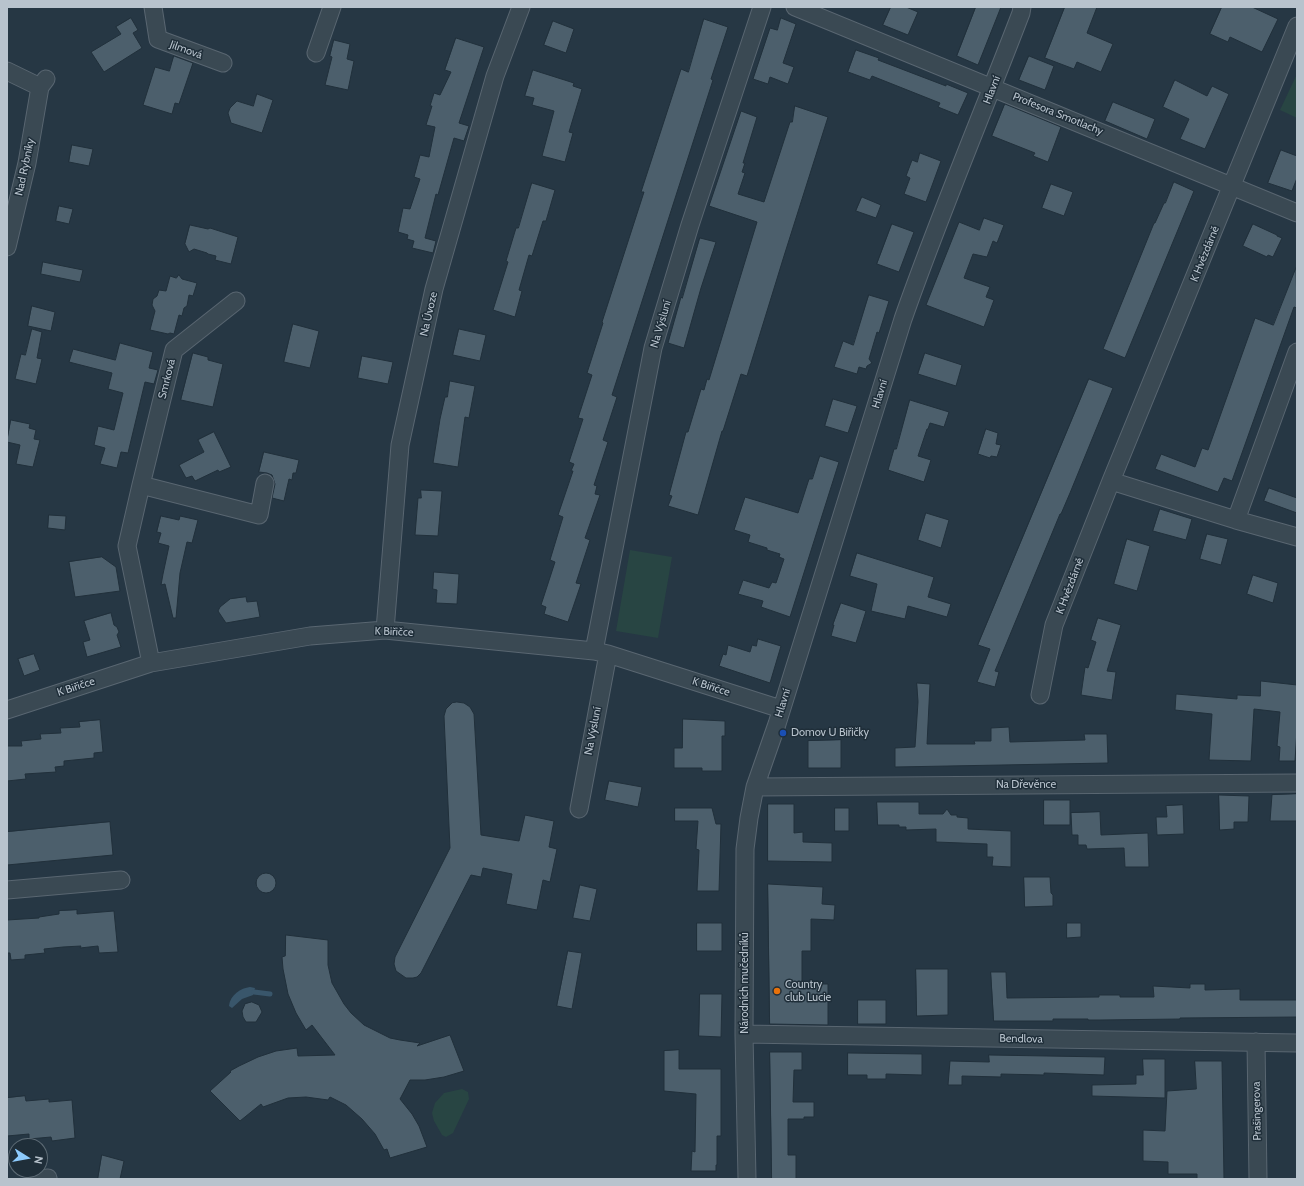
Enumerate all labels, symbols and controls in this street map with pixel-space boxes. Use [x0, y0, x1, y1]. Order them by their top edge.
street label: Jilmová [168, 38, 204, 62]
street label: Hlavní [981, 74, 1003, 106]
street label: Profesora Smotlachy [1011, 90, 1105, 138]
street label: Nad Rybníky [12, 137, 38, 197]
street label: K Hvězdárně [1188, 224, 1222, 284]
street label: Na Úvoze [417, 290, 441, 338]
street label: Na Výsluní [648, 299, 674, 349]
street label: Smrková [156, 358, 178, 400]
street label: Hlavní [869, 378, 891, 410]
street label: K Hvězdárně [1053, 556, 1087, 616]
street label: K Biřičce [374, 625, 414, 639]
street label: K Biřičce [55, 675, 97, 699]
street label: K Biřičce [690, 675, 732, 699]
street label: Hlavní [772, 687, 794, 719]
street label: Na Výsluní [582, 706, 604, 756]
place label: Domov U Biřičky [791, 726, 869, 740]
marker: Domov U Biřičky [778, 728, 788, 738]
street label: Na Dřevěnce [996, 778, 1056, 792]
street label: Národních mučedníků [738, 932, 752, 1034]
place label: Country club Lucie [785, 978, 831, 1004]
marker: Country club Lucie [772, 986, 782, 996]
street label: Bendlova [999, 1032, 1043, 1046]
street label: Prašingerova [1250, 1081, 1264, 1141]
north arrow [8, 1138, 48, 1178]
text: N [31, 1155, 46, 1165]

